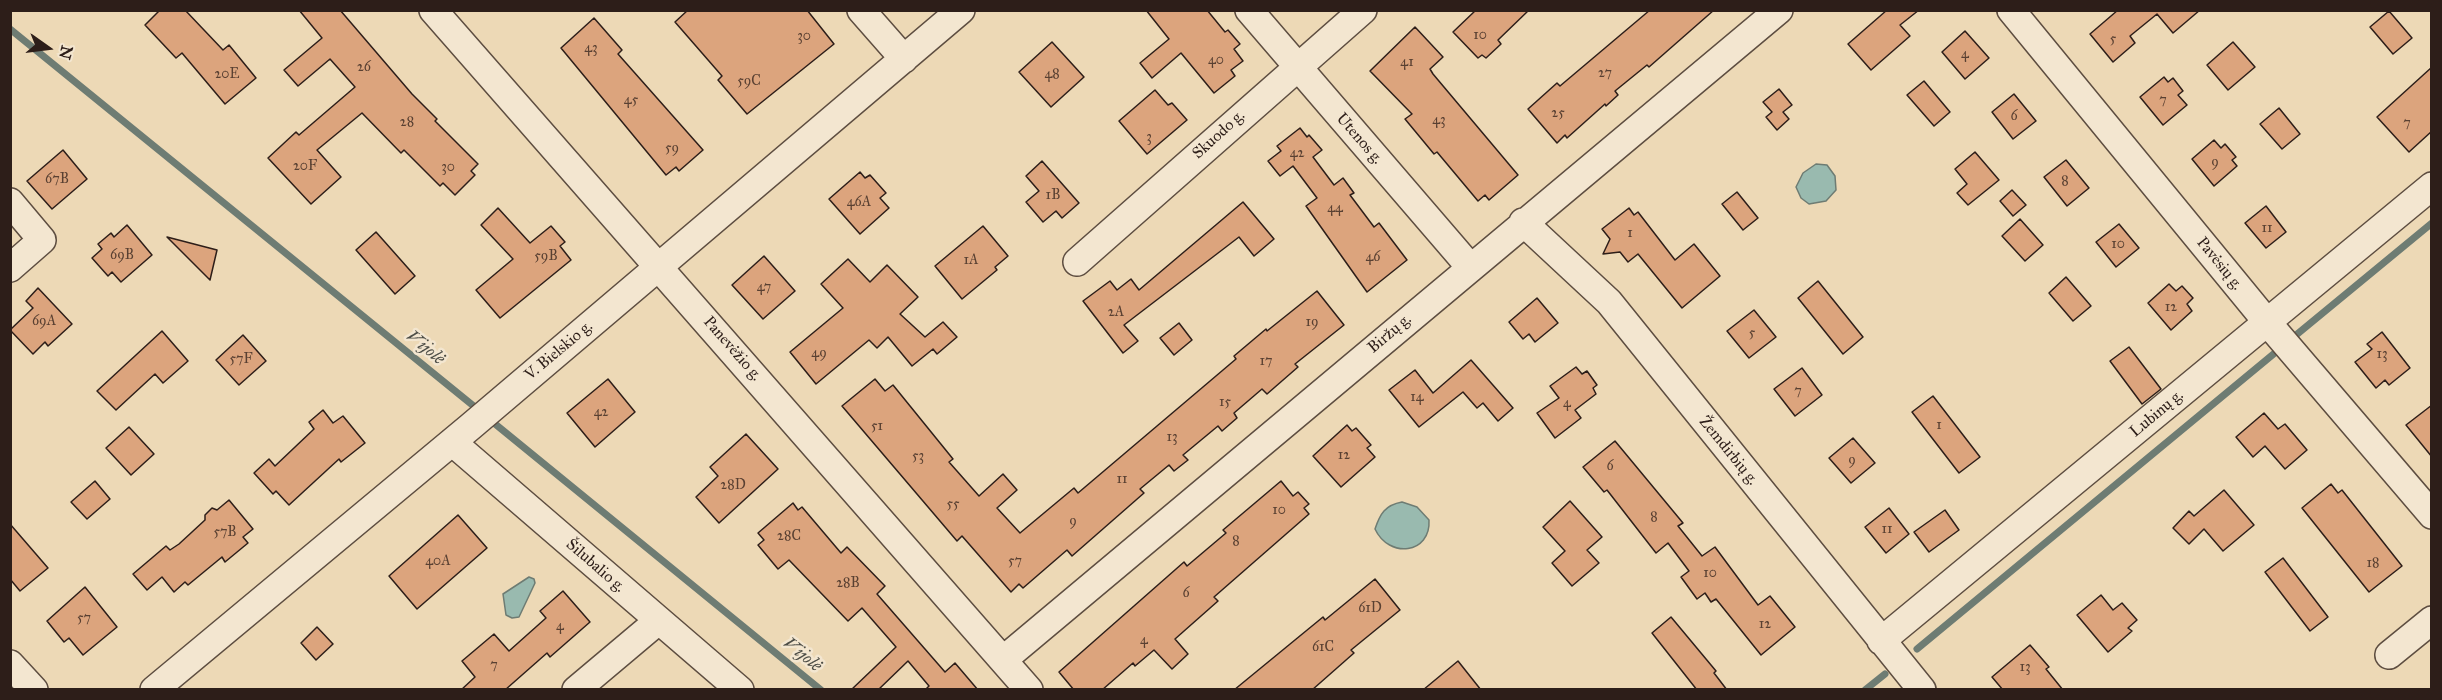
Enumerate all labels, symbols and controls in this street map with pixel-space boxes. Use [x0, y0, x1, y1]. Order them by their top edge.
north arrow [18, 18, 78, 78]
house number: 10 [1473, 28, 1487, 44]
house number: 30 [797, 29, 811, 45]
house number: 5 [2110, 32, 2116, 48]
house number: 43 [584, 41, 598, 57]
text: N [55, 44, 77, 61]
house number: 4 [1961, 47, 1969, 63]
house number: 40 [1208, 53, 1224, 69]
house number: 41 [1400, 55, 1414, 71]
house number: 26 [357, 60, 371, 76]
house number: 27 [1598, 66, 1612, 82]
house number: 20E [214, 67, 240, 83]
house number: 48 [1044, 67, 1060, 83]
house number: 59C [737, 74, 761, 90]
house number: 45 [624, 93, 638, 109]
house number: 7 [2159, 93, 2167, 109]
house number: 25 [1551, 106, 1565, 122]
street label: Skuodo g. [1189, 107, 1249, 163]
street label: Utenos g. [1332, 109, 1386, 169]
house number: 6 [2010, 109, 2018, 125]
house number: 43 [1432, 113, 1446, 129]
house number: 28 [400, 115, 414, 131]
house number: 7 [2403, 116, 2411, 132]
house number: 3 [1146, 130, 1152, 146]
house number: 59 [665, 141, 679, 157]
house number: 42 [1290, 146, 1304, 162]
house number: 9 [2211, 155, 2219, 171]
house number: 20F [293, 159, 317, 175]
house number: 30 [441, 160, 455, 176]
house number: 67B [45, 172, 69, 188]
house number: 8 [2061, 174, 2069, 190]
house number: 1B [1046, 188, 1060, 204]
house number: 46A [847, 195, 871, 211]
house number: 44 [1327, 201, 1343, 217]
house number: 11 [2261, 221, 2273, 237]
house number: 1 [1627, 226, 1633, 242]
street label: Pavėsių g. [2192, 234, 2246, 294]
house number: 10 [2111, 237, 2125, 253]
house number: 69B [110, 248, 134, 264]
house number: 59B [534, 249, 558, 265]
house number: 46 [1366, 250, 1380, 266]
house number: 1A [964, 253, 978, 269]
house number: 47 [757, 280, 771, 296]
house number: 12 [2165, 300, 2177, 316]
house number: 2A [1108, 305, 1124, 321]
street label: Biržų g. [1364, 310, 1416, 358]
street label: Panevėžio g. [699, 313, 765, 385]
house number: 69A [32, 314, 56, 330]
house number: 19 [1306, 315, 1318, 331]
street label: V. Bielskio g. [521, 317, 597, 385]
water label: Vijolė [401, 326, 449, 370]
house number: 5 [1749, 326, 1755, 342]
house number: 49 [811, 346, 827, 362]
house number: 13 [2376, 347, 2388, 363]
house number: 57F [229, 352, 253, 368]
house number: 17 [1259, 354, 1273, 370]
house number: 7 [1794, 384, 1802, 400]
street label: Lubinų g. [2126, 386, 2188, 442]
house number: 14 [1410, 390, 1424, 406]
house number: 15 [1219, 395, 1231, 411]
house number: 4 [1563, 396, 1571, 412]
house number: 42 [594, 405, 608, 421]
street label: Žemdirbių g. [1694, 413, 1762, 489]
house number: 1 [1936, 418, 1942, 434]
house number: 51 [871, 419, 883, 435]
house number: 13 [1166, 430, 1178, 446]
house number: 12 [1338, 448, 1350, 464]
house number: 53 [912, 449, 924, 465]
house number: 9 [1848, 453, 1856, 469]
house number: 6 [1606, 459, 1614, 475]
house number: 11 [1116, 472, 1128, 488]
house number: 28D [720, 478, 746, 494]
house number: 55 [946, 497, 960, 513]
house number: 10 [1272, 503, 1286, 519]
house number: 8 [1650, 510, 1658, 526]
house number: 9 [1069, 514, 1077, 530]
house number: 11 [1881, 522, 1893, 538]
house number: 57B [213, 525, 237, 541]
house number: 28C [777, 529, 801, 545]
house number: 8 [1232, 534, 1240, 550]
street label: Šilubalio g. [562, 535, 628, 597]
house number: 40A [425, 554, 451, 570]
house number: 57 [1008, 554, 1022, 570]
house number: 18 [2367, 556, 2379, 572]
house number: 10 [1703, 566, 1717, 582]
house number: 28B [836, 576, 860, 592]
house number: 6 [1182, 586, 1190, 602]
house number: 61D [1358, 601, 1382, 617]
house number: 57 [77, 611, 91, 627]
house number: 12 [1759, 617, 1771, 633]
house number: 4 [556, 619, 564, 635]
water label: Vijolė [778, 633, 826, 677]
house number: 4 [1140, 633, 1148, 649]
house number: 61C [1312, 640, 1334, 656]
house number: 7 [490, 658, 498, 674]
house number: 13 [2019, 660, 2031, 676]

